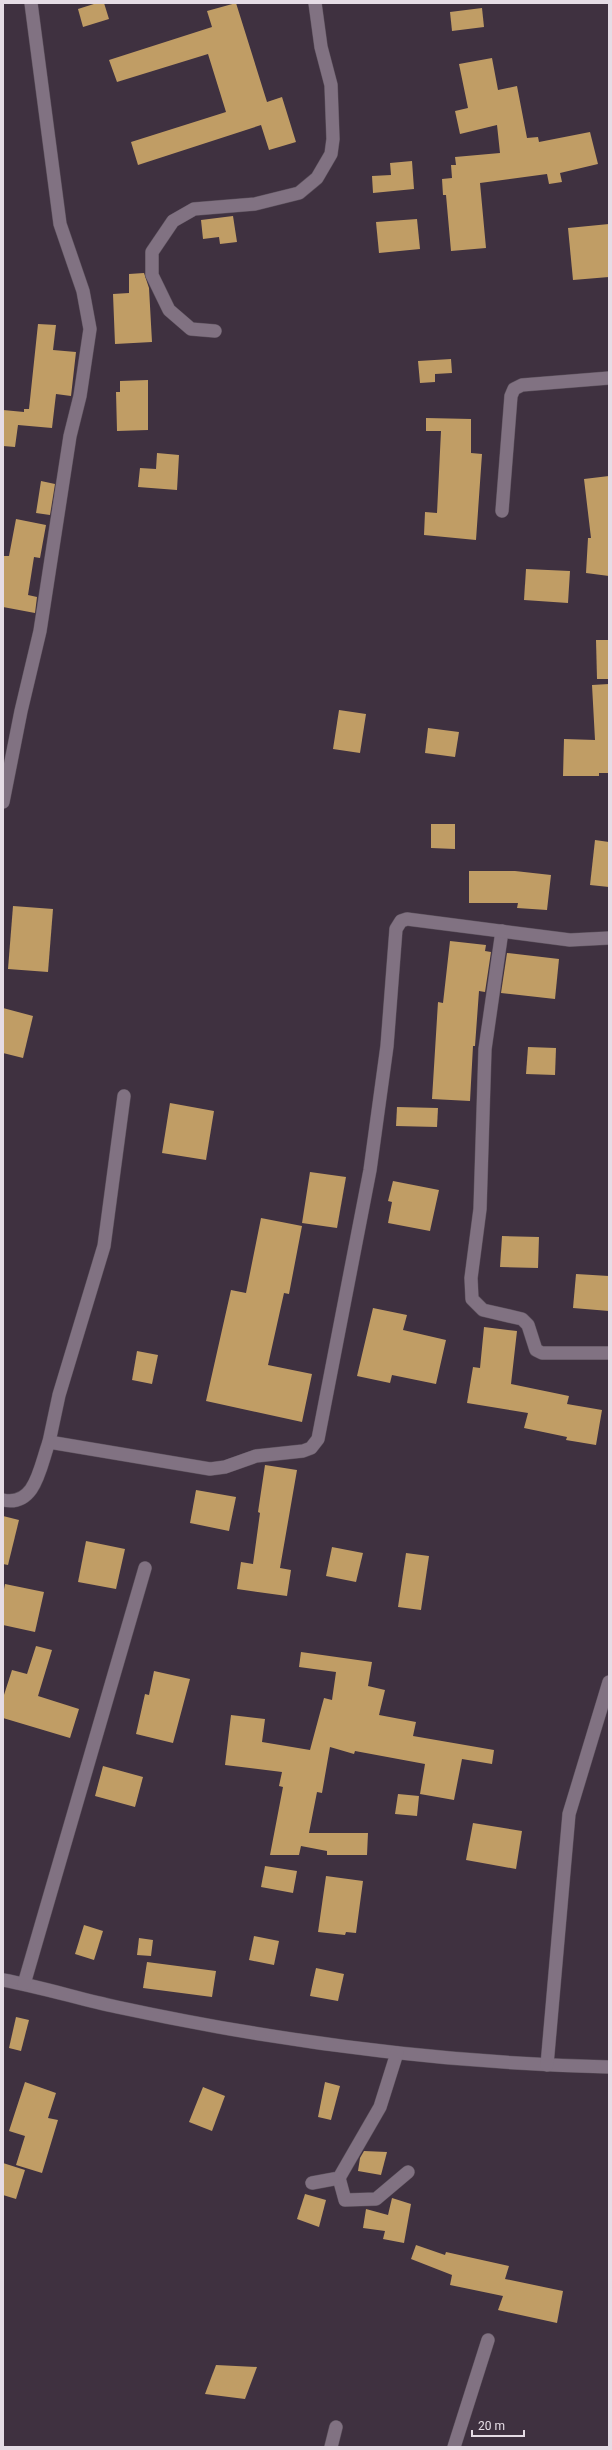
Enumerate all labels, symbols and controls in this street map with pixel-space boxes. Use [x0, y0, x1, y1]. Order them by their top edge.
scale bar [472, 2412, 524, 2438]
text: 20 m [478, 2419, 505, 2433]

